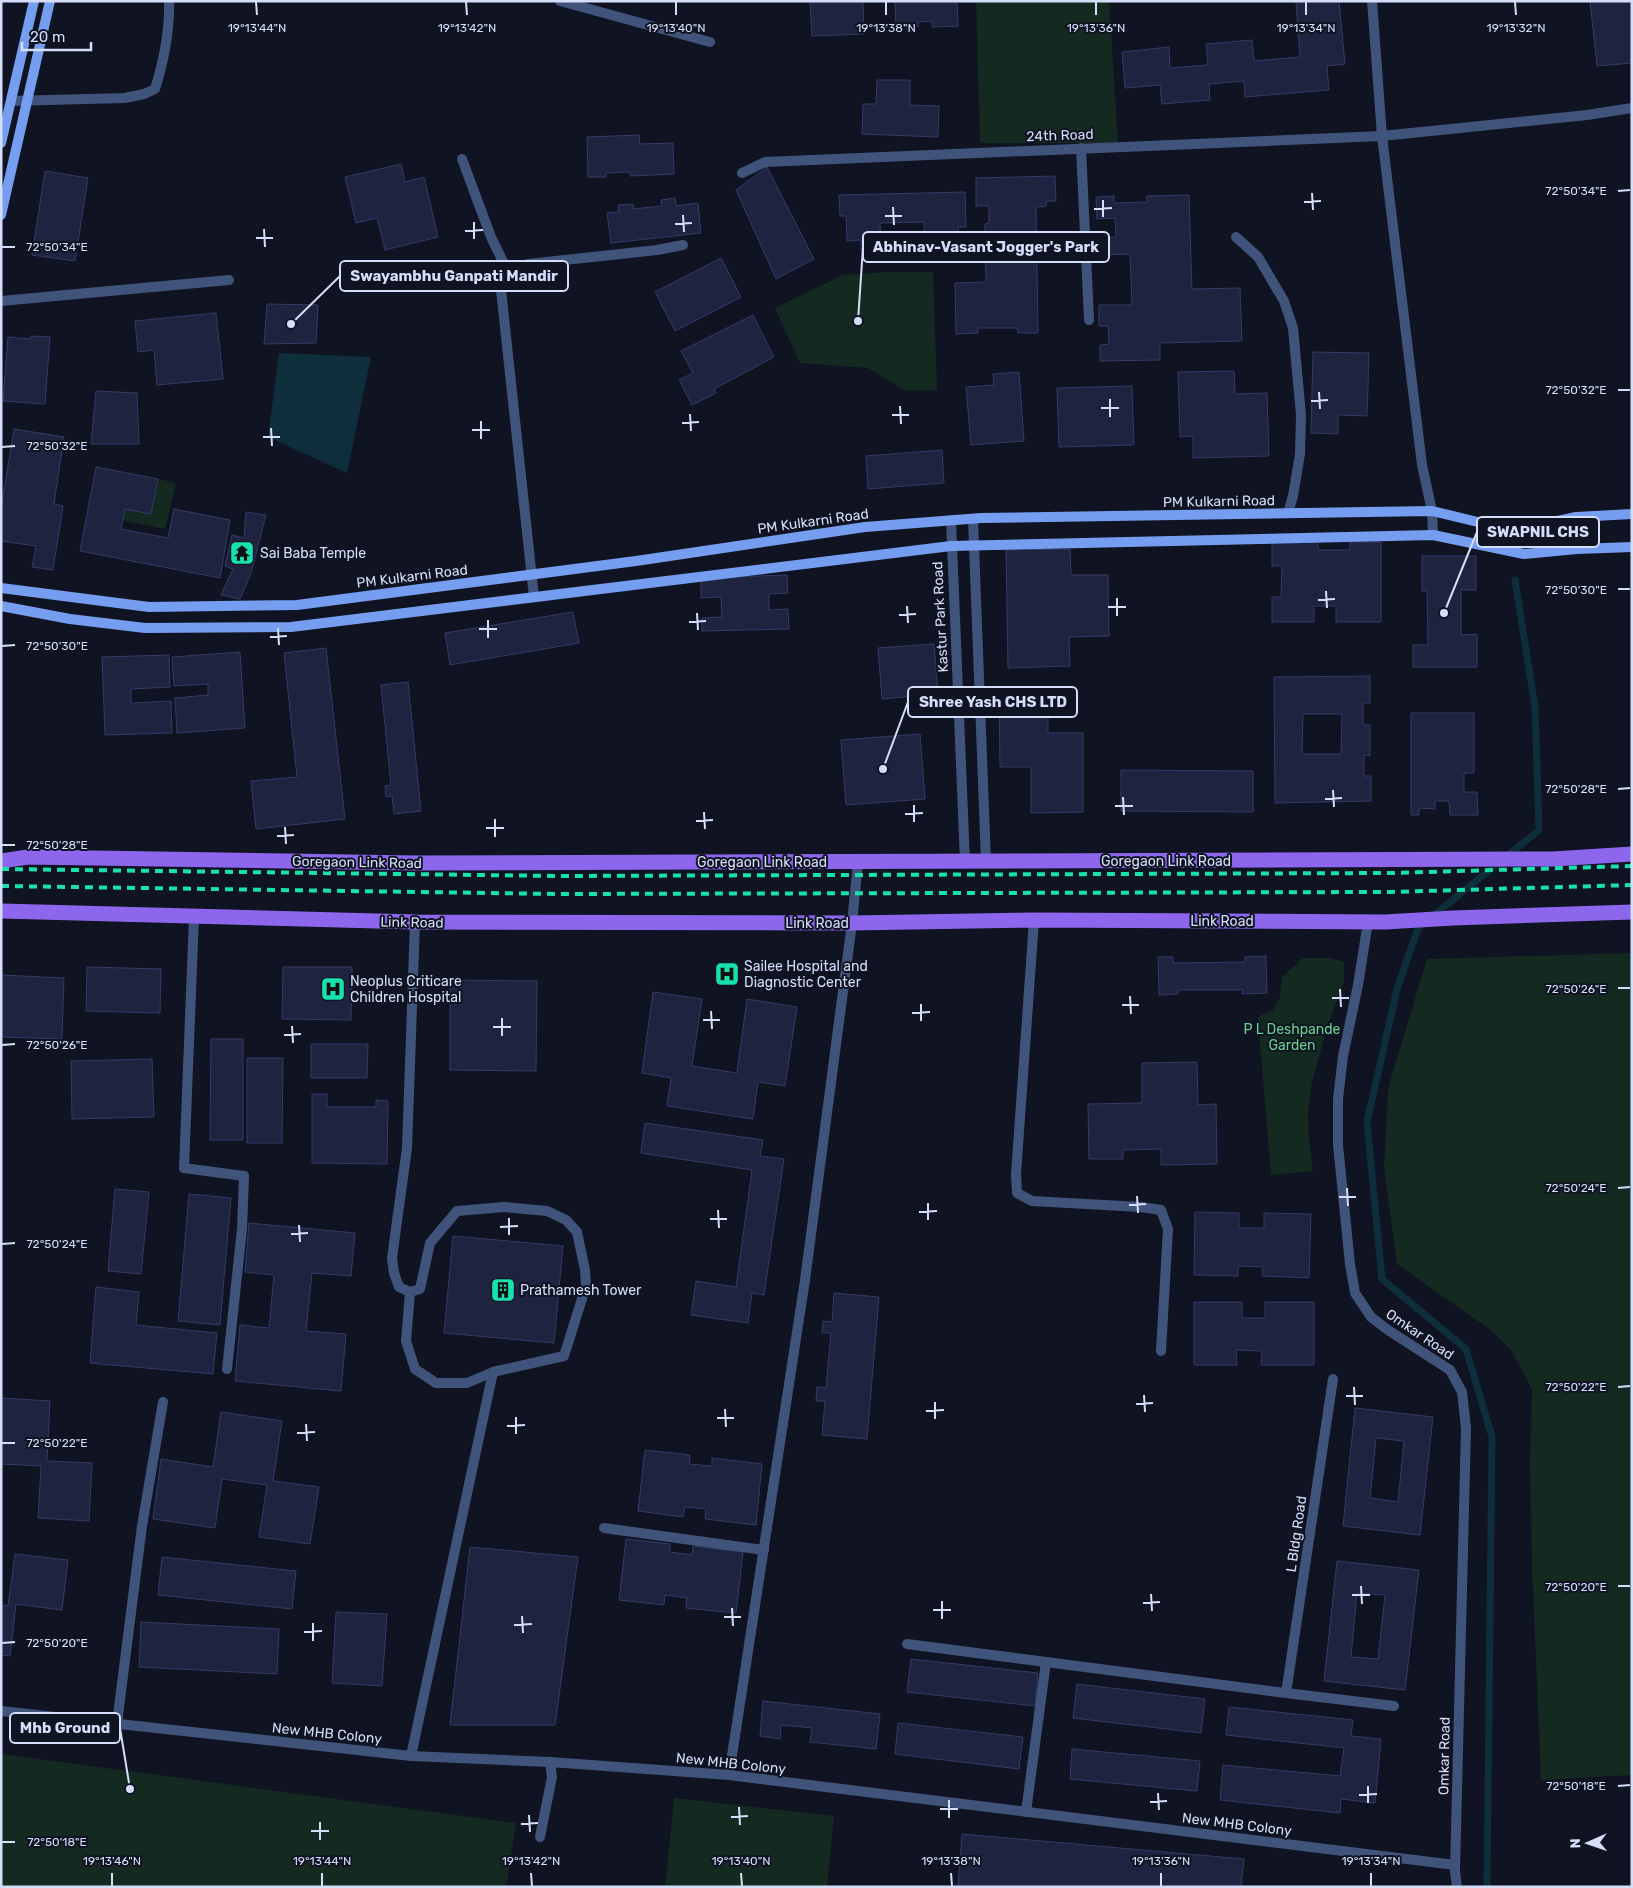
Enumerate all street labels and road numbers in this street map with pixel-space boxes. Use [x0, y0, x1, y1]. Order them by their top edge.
street label: 24th Road [1026, 126, 1094, 145]
street label: PM Kulkarni Road [1163, 492, 1275, 511]
street label: PM Kulkarni Road [756, 505, 870, 538]
street label: PM Kulkarni Road [355, 561, 469, 592]
street label: Kastur Park Road [929, 561, 952, 673]
street label: Goregaon Link Road [292, 853, 422, 872]
street label: Goregaon Link Road [1101, 853, 1231, 870]
street label: Goregaon Link Road [697, 854, 827, 871]
street label: Link Road [380, 913, 444, 932]
street label: Link Road [1190, 913, 1254, 930]
street label: Link Road [785, 915, 849, 932]
street label: Omkar Road [1382, 1305, 1457, 1363]
street label: L Bldg Road [1283, 1495, 1310, 1573]
street label: Omkar Road [1435, 1717, 1454, 1795]
street label: New MHB Colony [271, 1719, 383, 1748]
street label: New MHB Colony [675, 1749, 787, 1778]
street label: New MHB Colony [1181, 1809, 1293, 1840]

